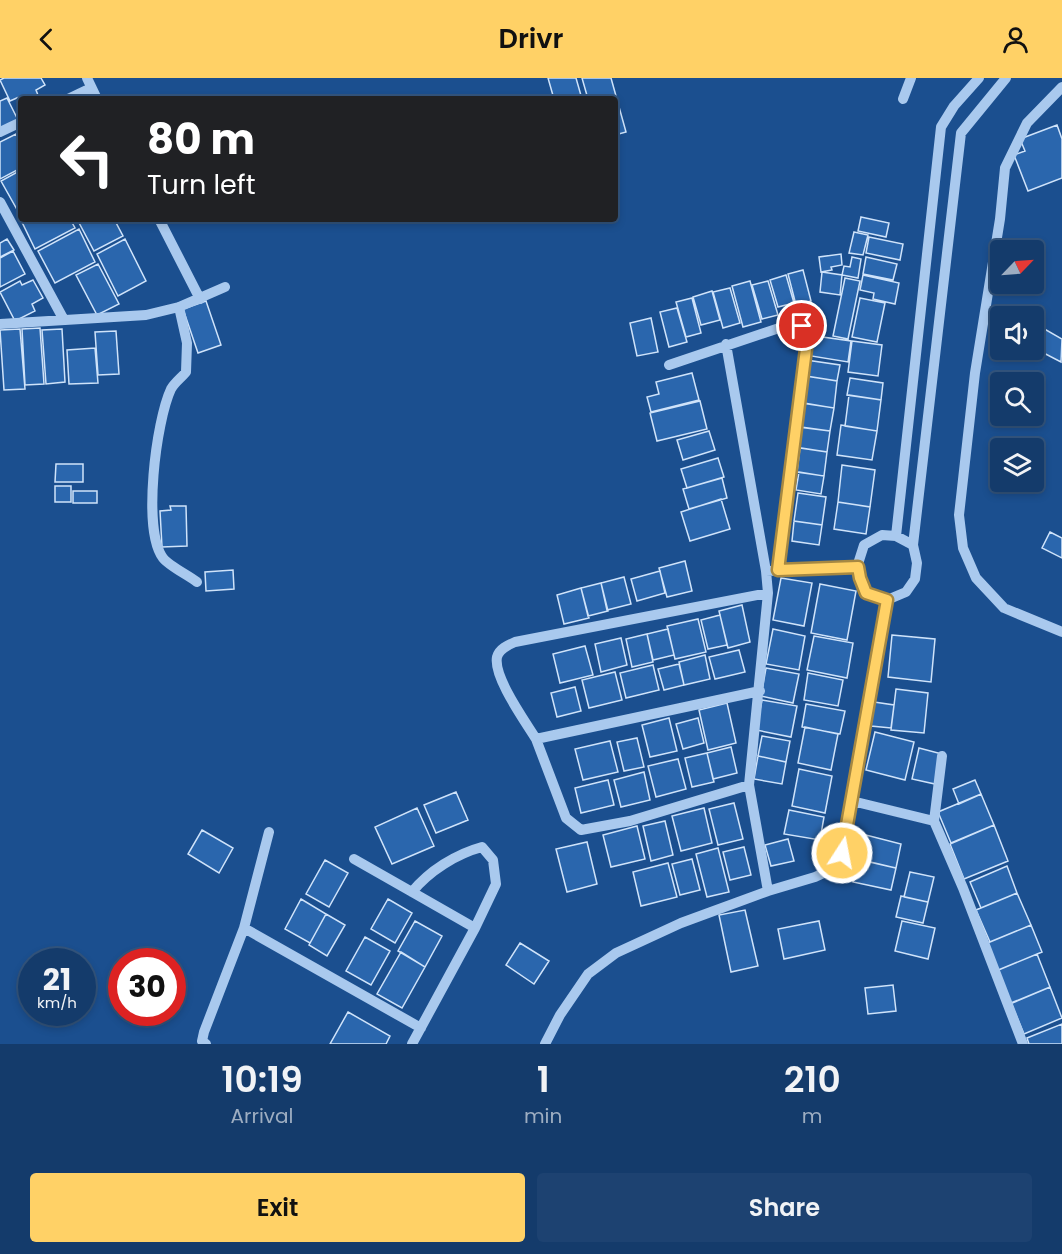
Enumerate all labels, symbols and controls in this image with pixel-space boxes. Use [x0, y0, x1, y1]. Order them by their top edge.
text: Drivr [499, 20, 563, 57]
icon: back [30, 23, 63, 56]
icon: person [999, 23, 1032, 56]
text: 80 m [147, 110, 255, 169]
icon: left [48, 120, 126, 198]
text: Turn left [147, 166, 256, 203]
north arrow [990, 240, 1044, 294]
map controls [990, 240, 1044, 492]
pin [776, 300, 827, 351]
button: sound [990, 306, 1044, 360]
icon: arrive [785, 309, 818, 342]
button: search [990, 372, 1044, 426]
button: layers [990, 438, 1044, 492]
position arrow [810, 821, 874, 885]
speed limit sign: 30 [108, 948, 186, 1026]
text: 21 [43, 958, 71, 1001]
text: km/h [37, 992, 77, 1013]
text: 10:19 [221, 1054, 303, 1105]
text: 1 [537, 1054, 550, 1105]
text: 210 [784, 1054, 841, 1105]
text: Arrival [231, 1102, 294, 1130]
text: min [524, 1102, 562, 1130]
text: m [802, 1102, 822, 1130]
button: Exit [30, 1173, 525, 1242]
button: Share [537, 1173, 1032, 1242]

